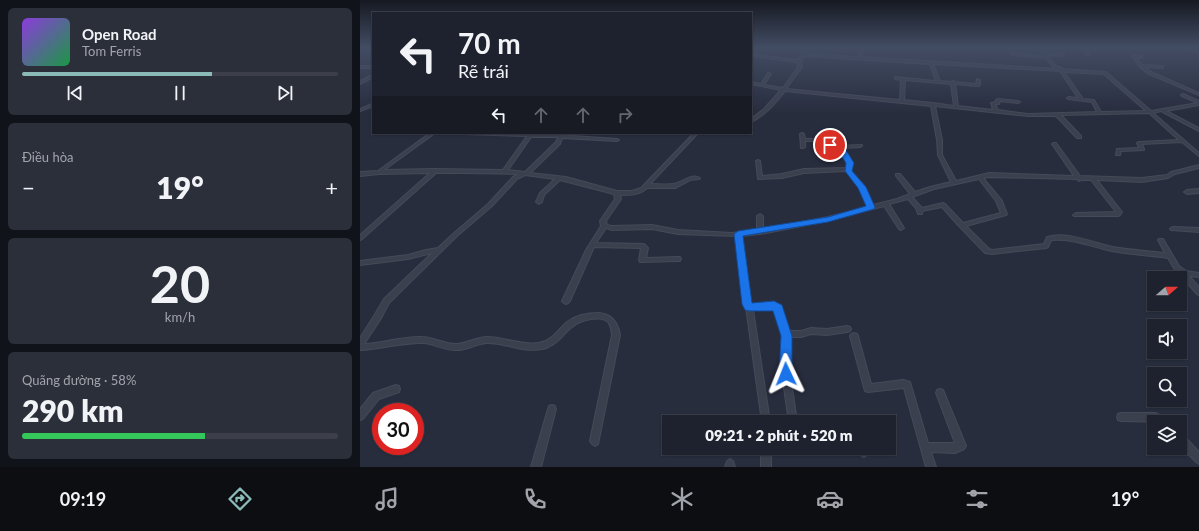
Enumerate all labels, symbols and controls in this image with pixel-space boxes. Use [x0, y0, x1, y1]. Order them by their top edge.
text: Open Road [82, 25, 157, 43]
text: 70 m [458, 26, 521, 60]
icon: left [392, 28, 444, 80]
text: Tom Ferris [82, 43, 141, 59]
text: Rẽ trái [458, 60, 509, 82]
icon: previous [64, 82, 86, 104]
icon: pause [169, 82, 191, 104]
icon: next [274, 82, 296, 104]
icon: left [488, 104, 510, 126]
icon: ahead [530, 104, 552, 126]
icon: ahead [572, 104, 594, 126]
icon: right [614, 104, 636, 126]
pin [813, 128, 847, 162]
icon: arrive [819, 134, 841, 156]
text: Điều hòa [22, 149, 74, 165]
text: 19° [156, 169, 204, 205]
text: − [22, 174, 35, 201]
text: + [325, 174, 338, 201]
text: 20 [150, 252, 210, 314]
north arrow [1147, 271, 1187, 311]
map controls [1147, 271, 1187, 455]
text: km/h [165, 309, 195, 325]
button: sound [1147, 319, 1187, 359]
position arrow [765, 353, 807, 395]
button: search [1147, 367, 1187, 407]
text: Quãng đường · 58% [22, 372, 136, 388]
text: 290 km [22, 392, 123, 428]
speed limit sign: 30 [372, 403, 424, 455]
button: layers [1147, 415, 1187, 455]
text: 09:21 · 2 phút · 520 m [705, 426, 853, 444]
icon: directions [226, 485, 254, 513]
icon: music [373, 485, 401, 513]
icon: phone [521, 485, 549, 513]
icon: climate [668, 485, 696, 513]
icon: car [816, 485, 844, 513]
icon: filters [963, 485, 991, 513]
text: 09:19 [60, 488, 106, 510]
text: 19° [1111, 488, 1139, 510]

